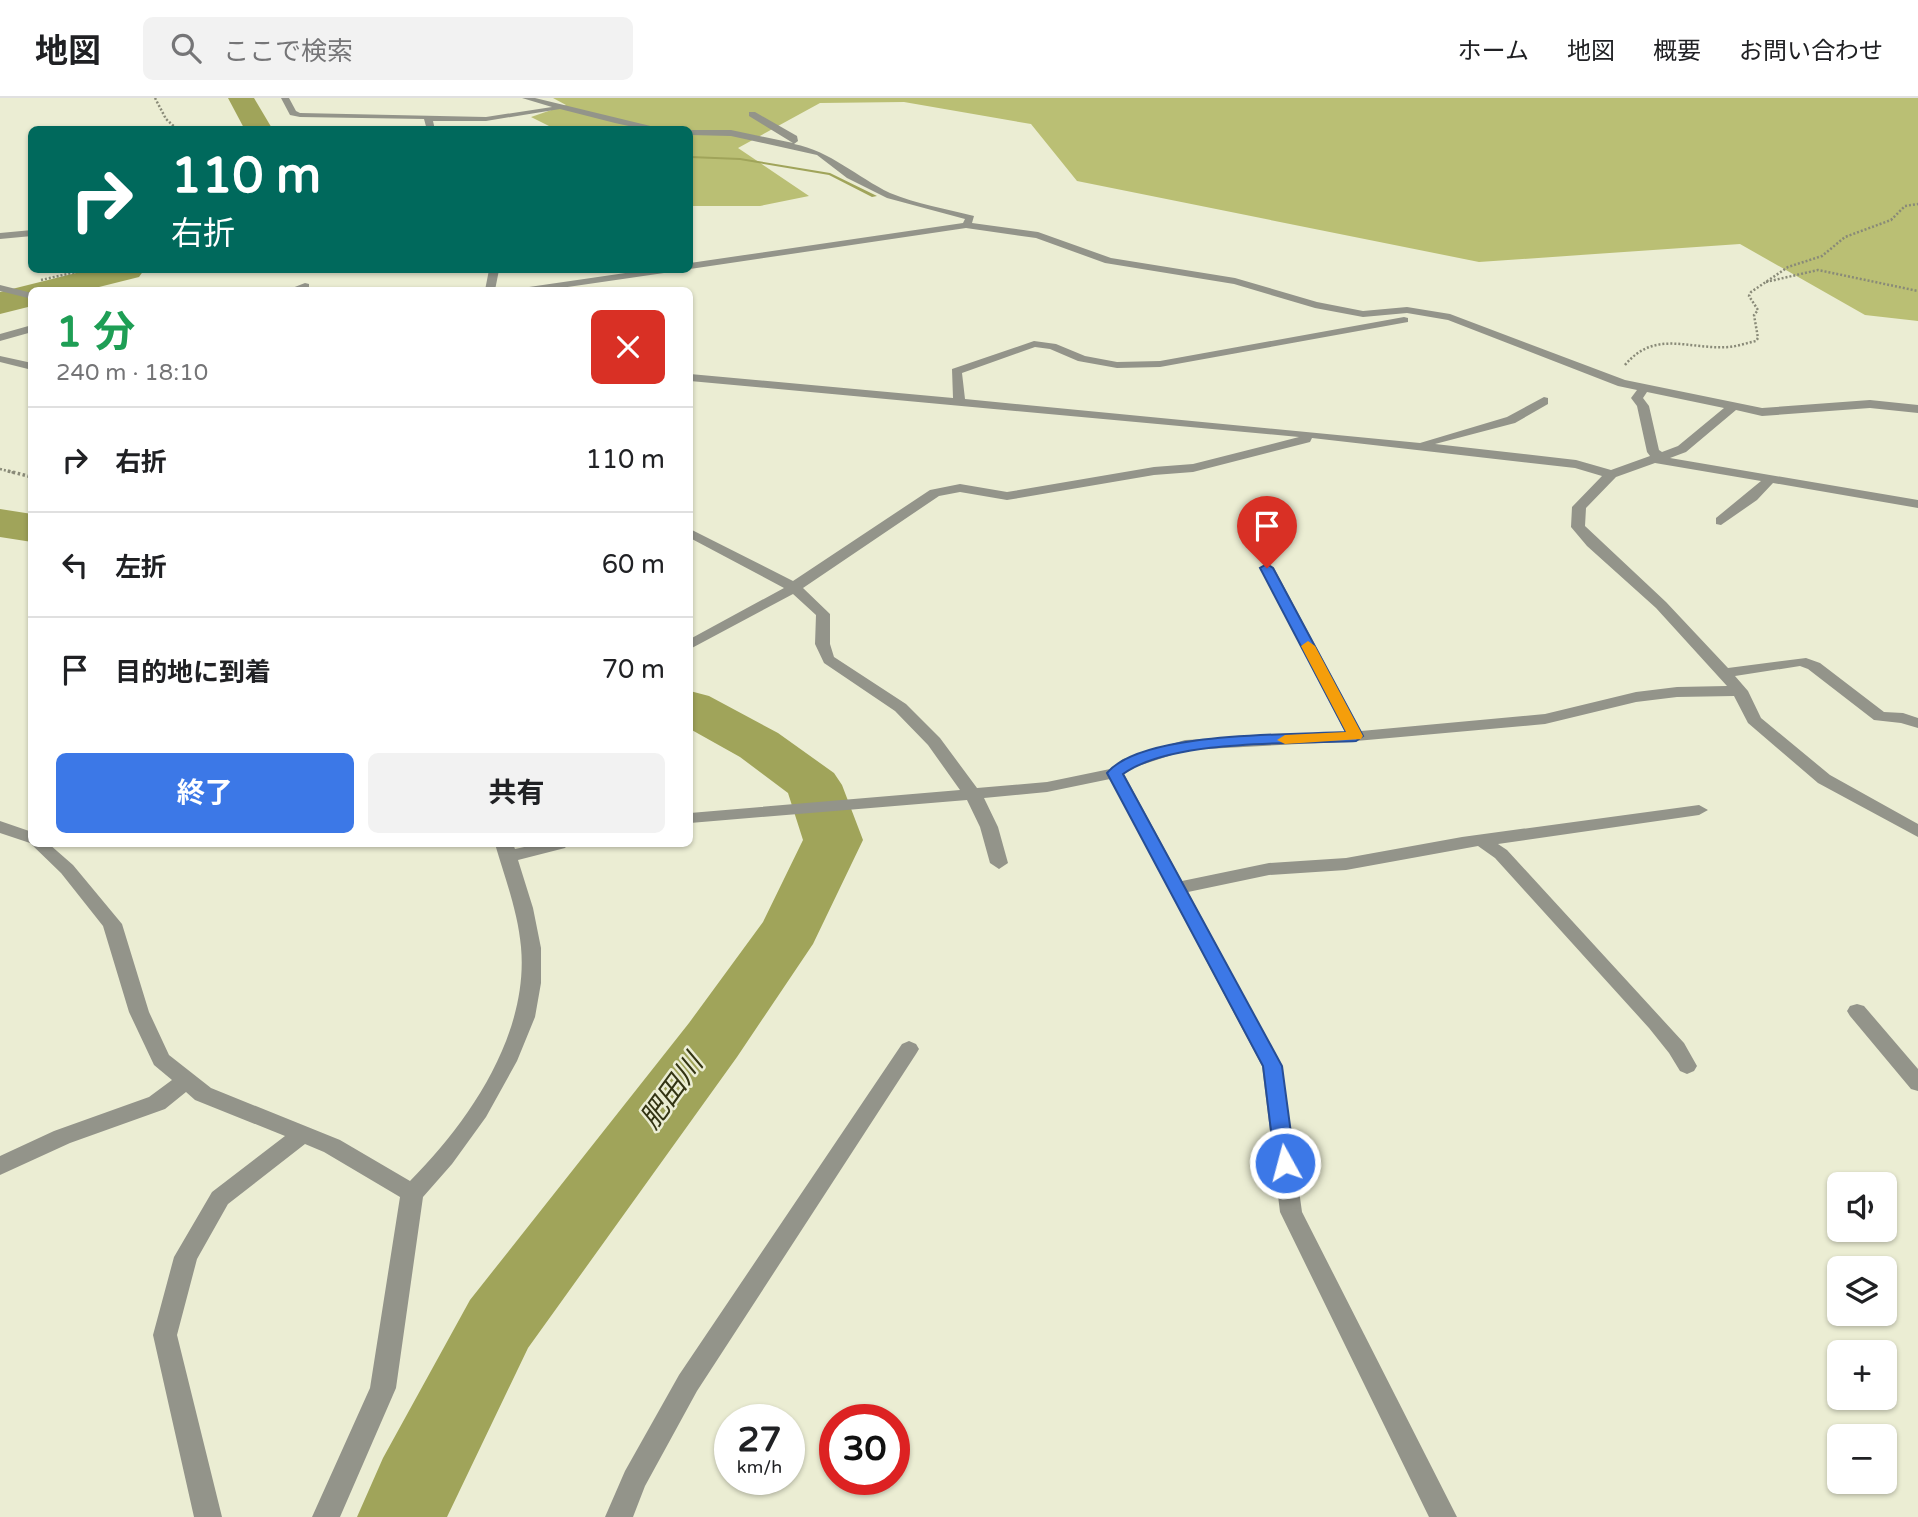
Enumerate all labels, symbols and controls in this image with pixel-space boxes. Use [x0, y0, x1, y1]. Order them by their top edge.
search box [143, 17, 633, 80]
icon: search [167, 29, 205, 67]
text: 地図 [35, 32, 101, 71]
text: ここで検索 [223, 36, 353, 67]
text: ホーム [1458, 37, 1529, 66]
text: 地図 [1567, 37, 1615, 66]
text: 概要 [1653, 37, 1701, 66]
text: お問い合わせ [1739, 37, 1883, 66]
text: 110 m [171, 147, 321, 206]
icon: right [56, 154, 147, 245]
text: 右折 [171, 215, 235, 253]
text: 1 分 [56, 307, 135, 358]
button: close [591, 310, 665, 384]
text: 240 m · 18:10 [56, 359, 208, 387]
icon: right [56, 441, 94, 479]
text: 110 m [585, 444, 665, 475]
text: 右折 [115, 447, 167, 478]
pin [1237, 496, 1297, 568]
icon: arrive [1248, 507, 1286, 545]
icon: left [56, 546, 94, 584]
text: 60 m [602, 549, 665, 580]
text: 左折 [115, 552, 167, 583]
icon: arrive [56, 651, 94, 689]
text: 70 m [602, 654, 665, 685]
text: 目的地に到着 [115, 657, 271, 688]
button: 終了 [56, 753, 354, 833]
button: 共有 [368, 753, 665, 833]
water label: 肥田川 [633, 1045, 712, 1136]
position arrow [1248, 1126, 1322, 1200]
map controls [1827, 1172, 1897, 1494]
button: sound [1827, 1172, 1897, 1242]
button: layers [1827, 1256, 1897, 1326]
button: + [1827, 1340, 1897, 1410]
speed limit sign: 30 [819, 1404, 910, 1495]
text: 27 [738, 1419, 781, 1461]
button: − [1827, 1424, 1897, 1494]
text: km/h [737, 1456, 782, 1478]

